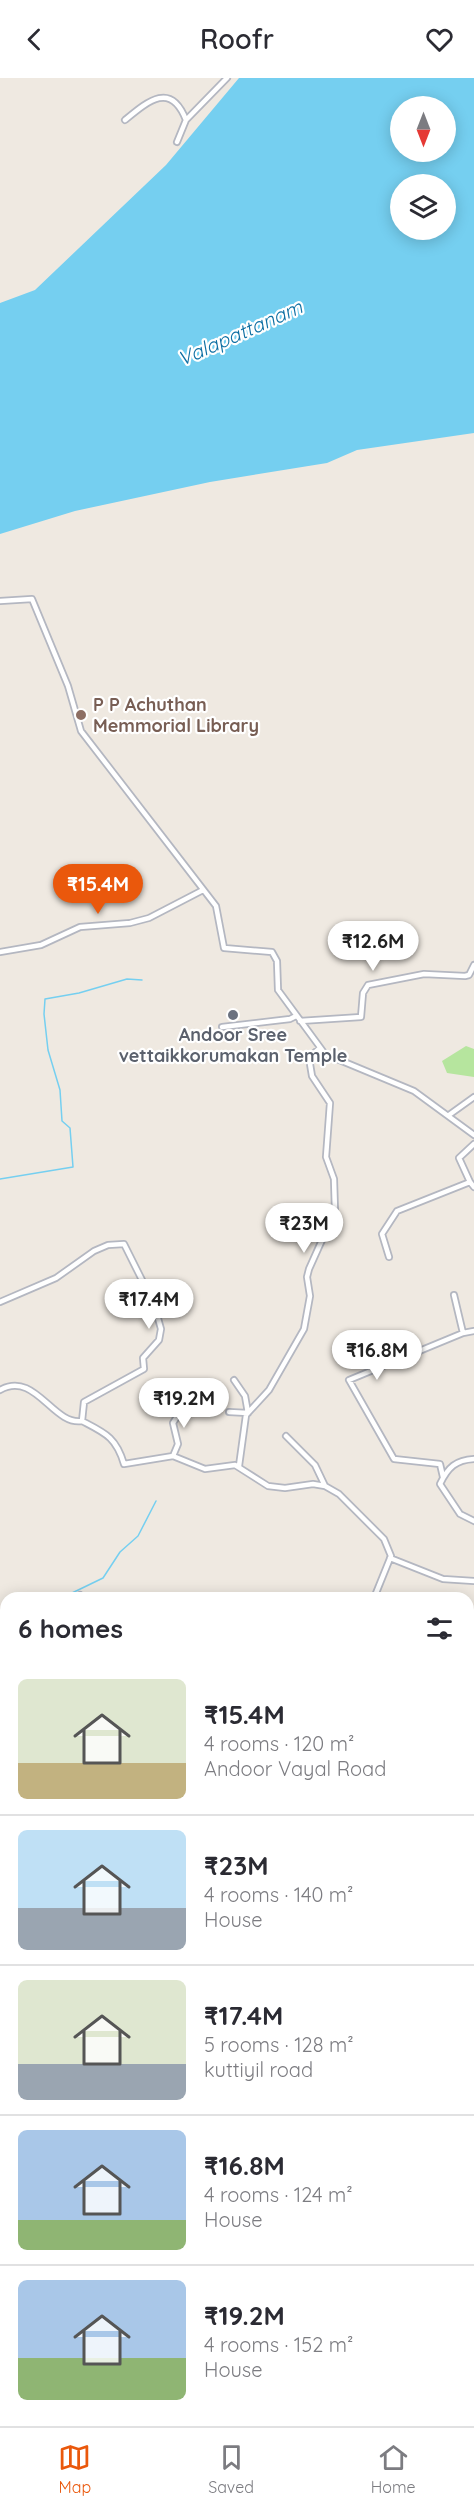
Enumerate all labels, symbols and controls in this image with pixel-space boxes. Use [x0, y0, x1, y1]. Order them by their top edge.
text: Roofr [200, 22, 274, 56]
icon: back [18, 23, 51, 56]
icon: heart [423, 23, 456, 56]
north arrow [390, 96, 456, 162]
map controls [390, 96, 456, 240]
button: layers [390, 174, 456, 240]
water label: Valapattanam [174, 294, 307, 371]
place label: P P Achuthan Memmorial Library [93, 693, 259, 737]
marker: P P Achuthan Memmorial Library [74, 708, 88, 722]
pin: ₹15.4M [49, 864, 147, 915]
text: ₹15.4M [67, 871, 129, 896]
pin: ₹12.6M [324, 921, 422, 972]
text: ₹12.6M [342, 928, 404, 953]
marker: Andoor Sree vettaikkorumakan Temple [226, 1008, 240, 1022]
place label: Andoor Sree vettaikkorumakan Temple [119, 1023, 347, 1067]
pin: ₹23M [268, 1203, 340, 1254]
text: ₹23M [279, 1210, 329, 1235]
pin: ₹17.4M [100, 1279, 198, 1330]
text: ₹17.4M [119, 1286, 179, 1311]
pin: ₹16.8M [328, 1330, 426, 1381]
text: ₹16.8M [346, 1337, 408, 1362]
pin: ₹19.2M [135, 1378, 233, 1429]
text: ₹19.2M [153, 1385, 215, 1410]
text: 6 homes [18, 1612, 123, 1645]
icon: filters [423, 1612, 456, 1645]
text: ₹15.4M [204, 1698, 285, 1731]
icon: home [66, 1703, 138, 1775]
text: 4 rooms · 120 m² [204, 1731, 354, 1756]
text: Andoor Vayal Road [204, 1756, 386, 1781]
text: ₹23M [204, 1849, 268, 1882]
icon: home [66, 1854, 138, 1926]
text: 4 rooms · 140 m² [204, 1882, 353, 1907]
text: House [204, 1907, 263, 1932]
text: ₹17.4M [204, 1999, 283, 2032]
icon: home [66, 2004, 138, 2076]
text: 5 rooms · 128 m² [204, 2032, 354, 2057]
text: kuttiyil road [204, 2057, 313, 2082]
text: ₹16.8M [204, 2149, 285, 2182]
icon: home [66, 2154, 138, 2226]
text: 4 rooms · 124 m² [204, 2182, 353, 2207]
text: House [204, 2207, 263, 2232]
text: ₹19.2M [204, 2299, 285, 2332]
icon: home [66, 2304, 138, 2376]
text: 4 rooms · 152 m² [204, 2332, 353, 2357]
text: House [204, 2357, 263, 2382]
tab: Map [58, 2441, 91, 2497]
tab: Saved [208, 2441, 254, 2497]
tab: Home [371, 2441, 416, 2497]

